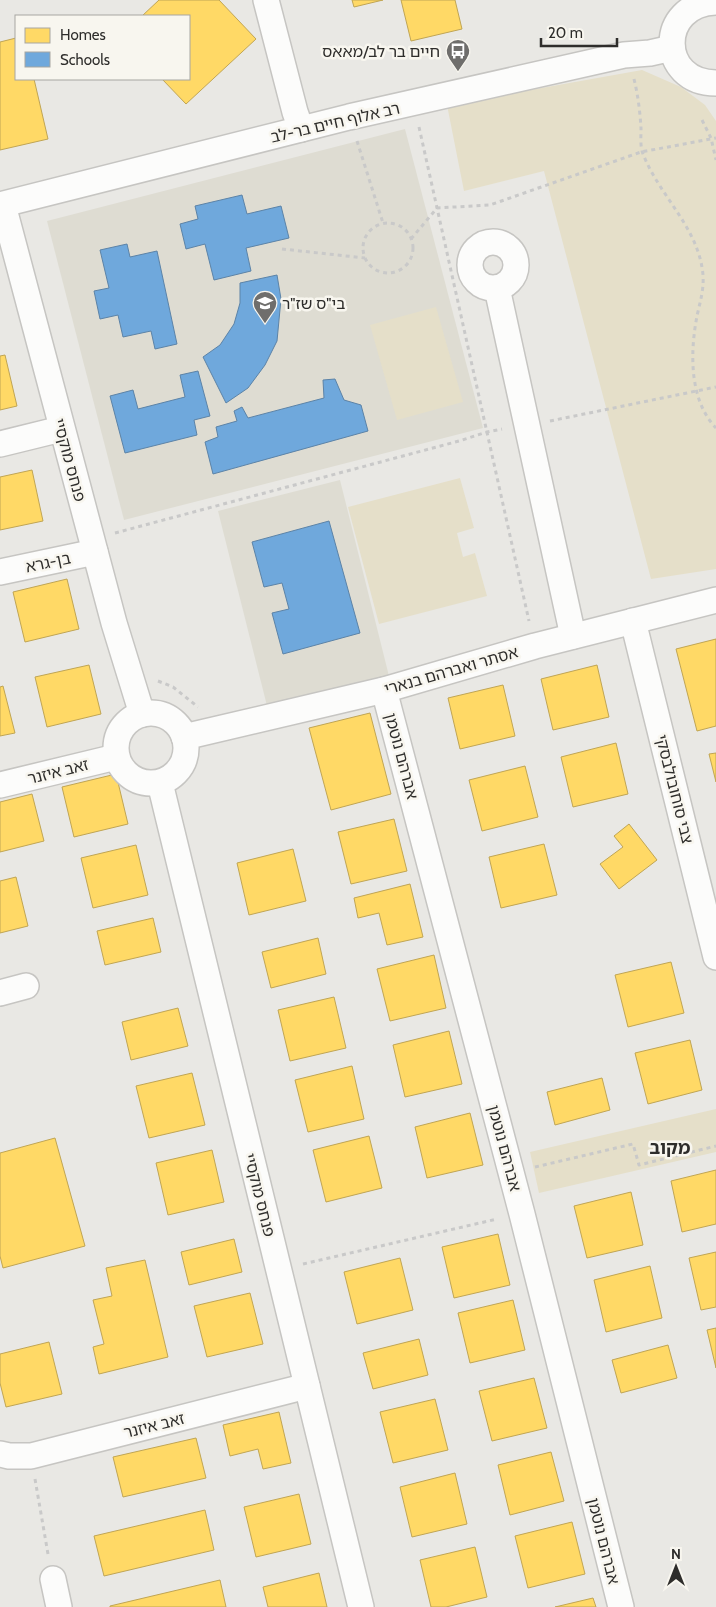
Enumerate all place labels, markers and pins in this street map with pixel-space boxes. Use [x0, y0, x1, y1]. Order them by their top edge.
bus stop icon: חיים בר לב/מאאס [445, 38, 471, 72]
place label: חיים בר לב/מאאס [322, 42, 440, 61]
school or university icon: בי"ס שז"ר [252, 290, 278, 324]
place label: בי"ס שז"ר [282, 294, 345, 313]

